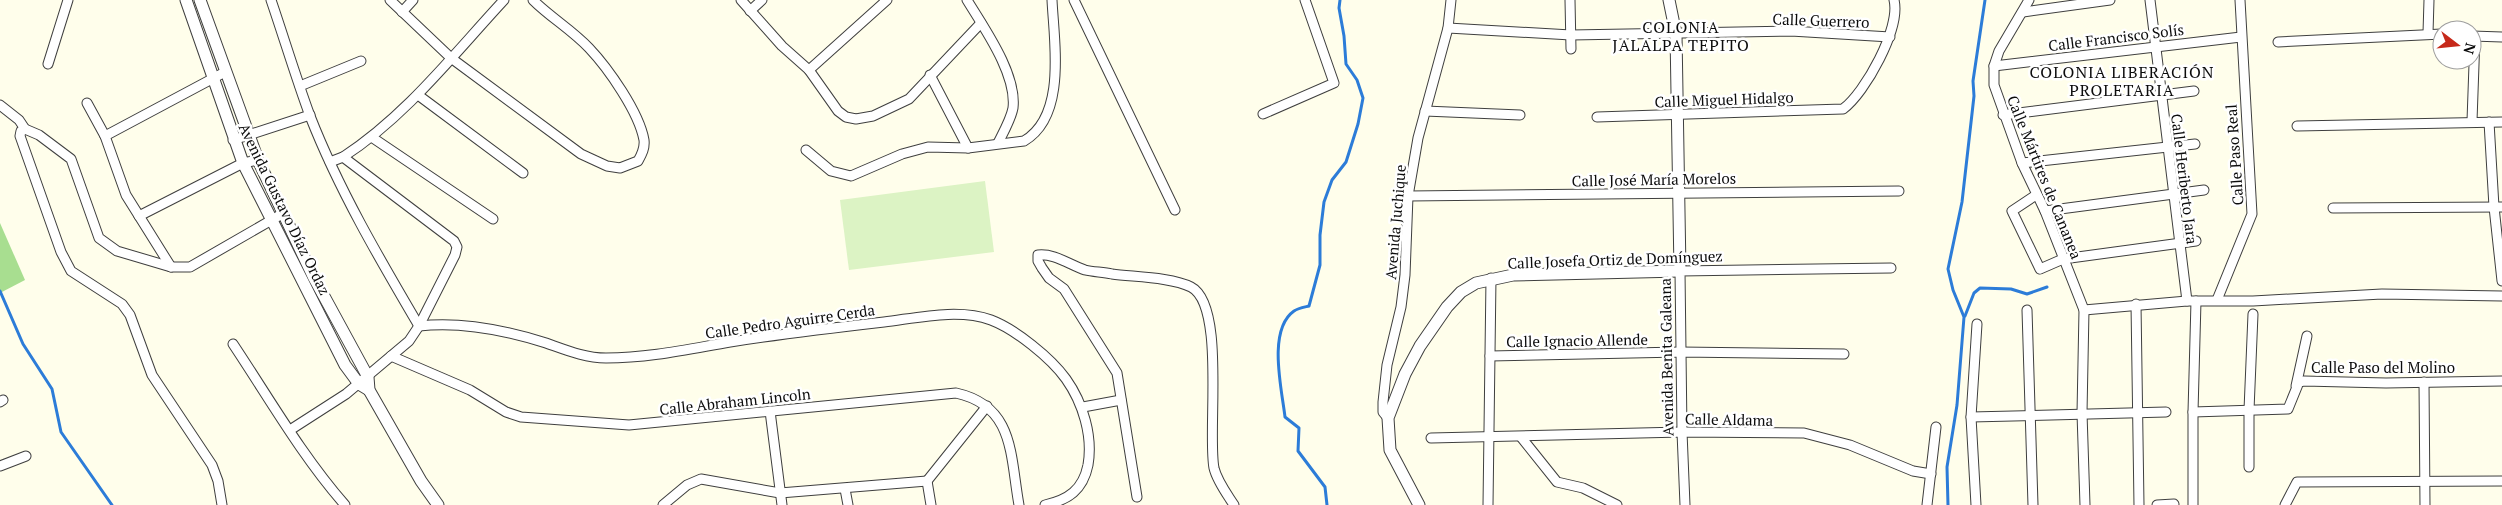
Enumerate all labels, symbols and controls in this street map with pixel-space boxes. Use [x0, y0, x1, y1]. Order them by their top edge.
street label: Calle Guerrero [1772, 8, 1870, 32]
district label: COLONIA JALALPA TEPITO [1612, 16, 1750, 56]
street label: Calle Francisco Solís [2047, 19, 2185, 55]
north arrow [2432, 20, 2482, 70]
text: N [2459, 41, 2481, 57]
district label: COLONIA LIBERACIÓN PROLETARIA [2029, 61, 2215, 101]
street label: Calle Miguel Hidalgo [1654, 87, 1794, 111]
street label: Calle Mártires de Cananea [2003, 92, 2087, 262]
street label: Calle Paso Real [2220, 104, 2248, 206]
street label: Calle Heriberto Jara [2167, 113, 2203, 246]
street label: Avenida Gustavo Díaz Ordaz [235, 120, 335, 298]
street label: Avenida Juchique [1380, 164, 1410, 280]
street label: Calle José María Morelos [1572, 168, 1736, 190]
street label: Calle Josefa Ortiz de Domínguez [1507, 245, 1723, 273]
street label: Avenida Benita Galeana [1655, 277, 1677, 436]
street label: Calle Pedro Aguirre Cerda [704, 299, 877, 343]
street label: Calle Ignacio Allende [1506, 329, 1648, 351]
street label: Calle Paso del Molino [2311, 357, 2455, 377]
street label: Calle Abraham Lincoln [658, 383, 812, 419]
street label: Calle Aldama [1685, 408, 1774, 430]

